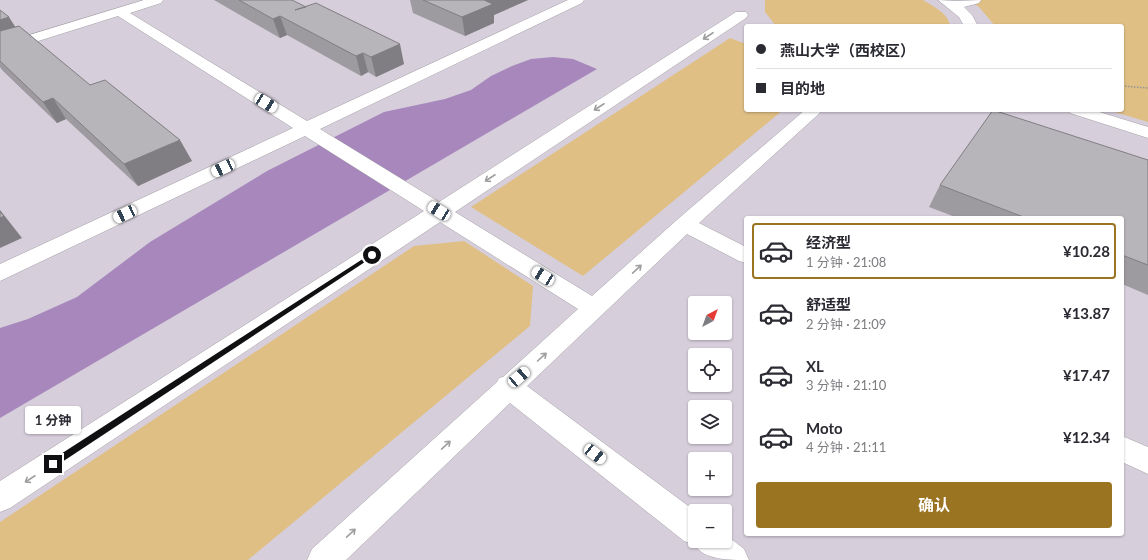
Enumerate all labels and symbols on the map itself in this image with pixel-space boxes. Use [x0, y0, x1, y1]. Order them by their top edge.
one-way arrow [703, 32, 714, 40]
car [253, 92, 279, 114]
one-way arrow [594, 103, 605, 111]
car [210, 157, 236, 179]
one-way arrow [485, 174, 496, 182]
car [426, 200, 452, 222]
car [112, 203, 138, 225]
route start [363, 246, 381, 264]
car [530, 265, 556, 287]
one-way arrow [632, 265, 642, 274]
north arrow [688, 296, 732, 340]
one-way arrow [536, 352, 547, 361]
car [506, 365, 532, 389]
callout: 1 分钟 [25, 406, 81, 434]
one-way arrow [441, 440, 451, 449]
car [582, 442, 608, 466]
route end [44, 455, 62, 473]
one-way arrow [25, 475, 36, 483]
one-way arrow [346, 529, 356, 538]

